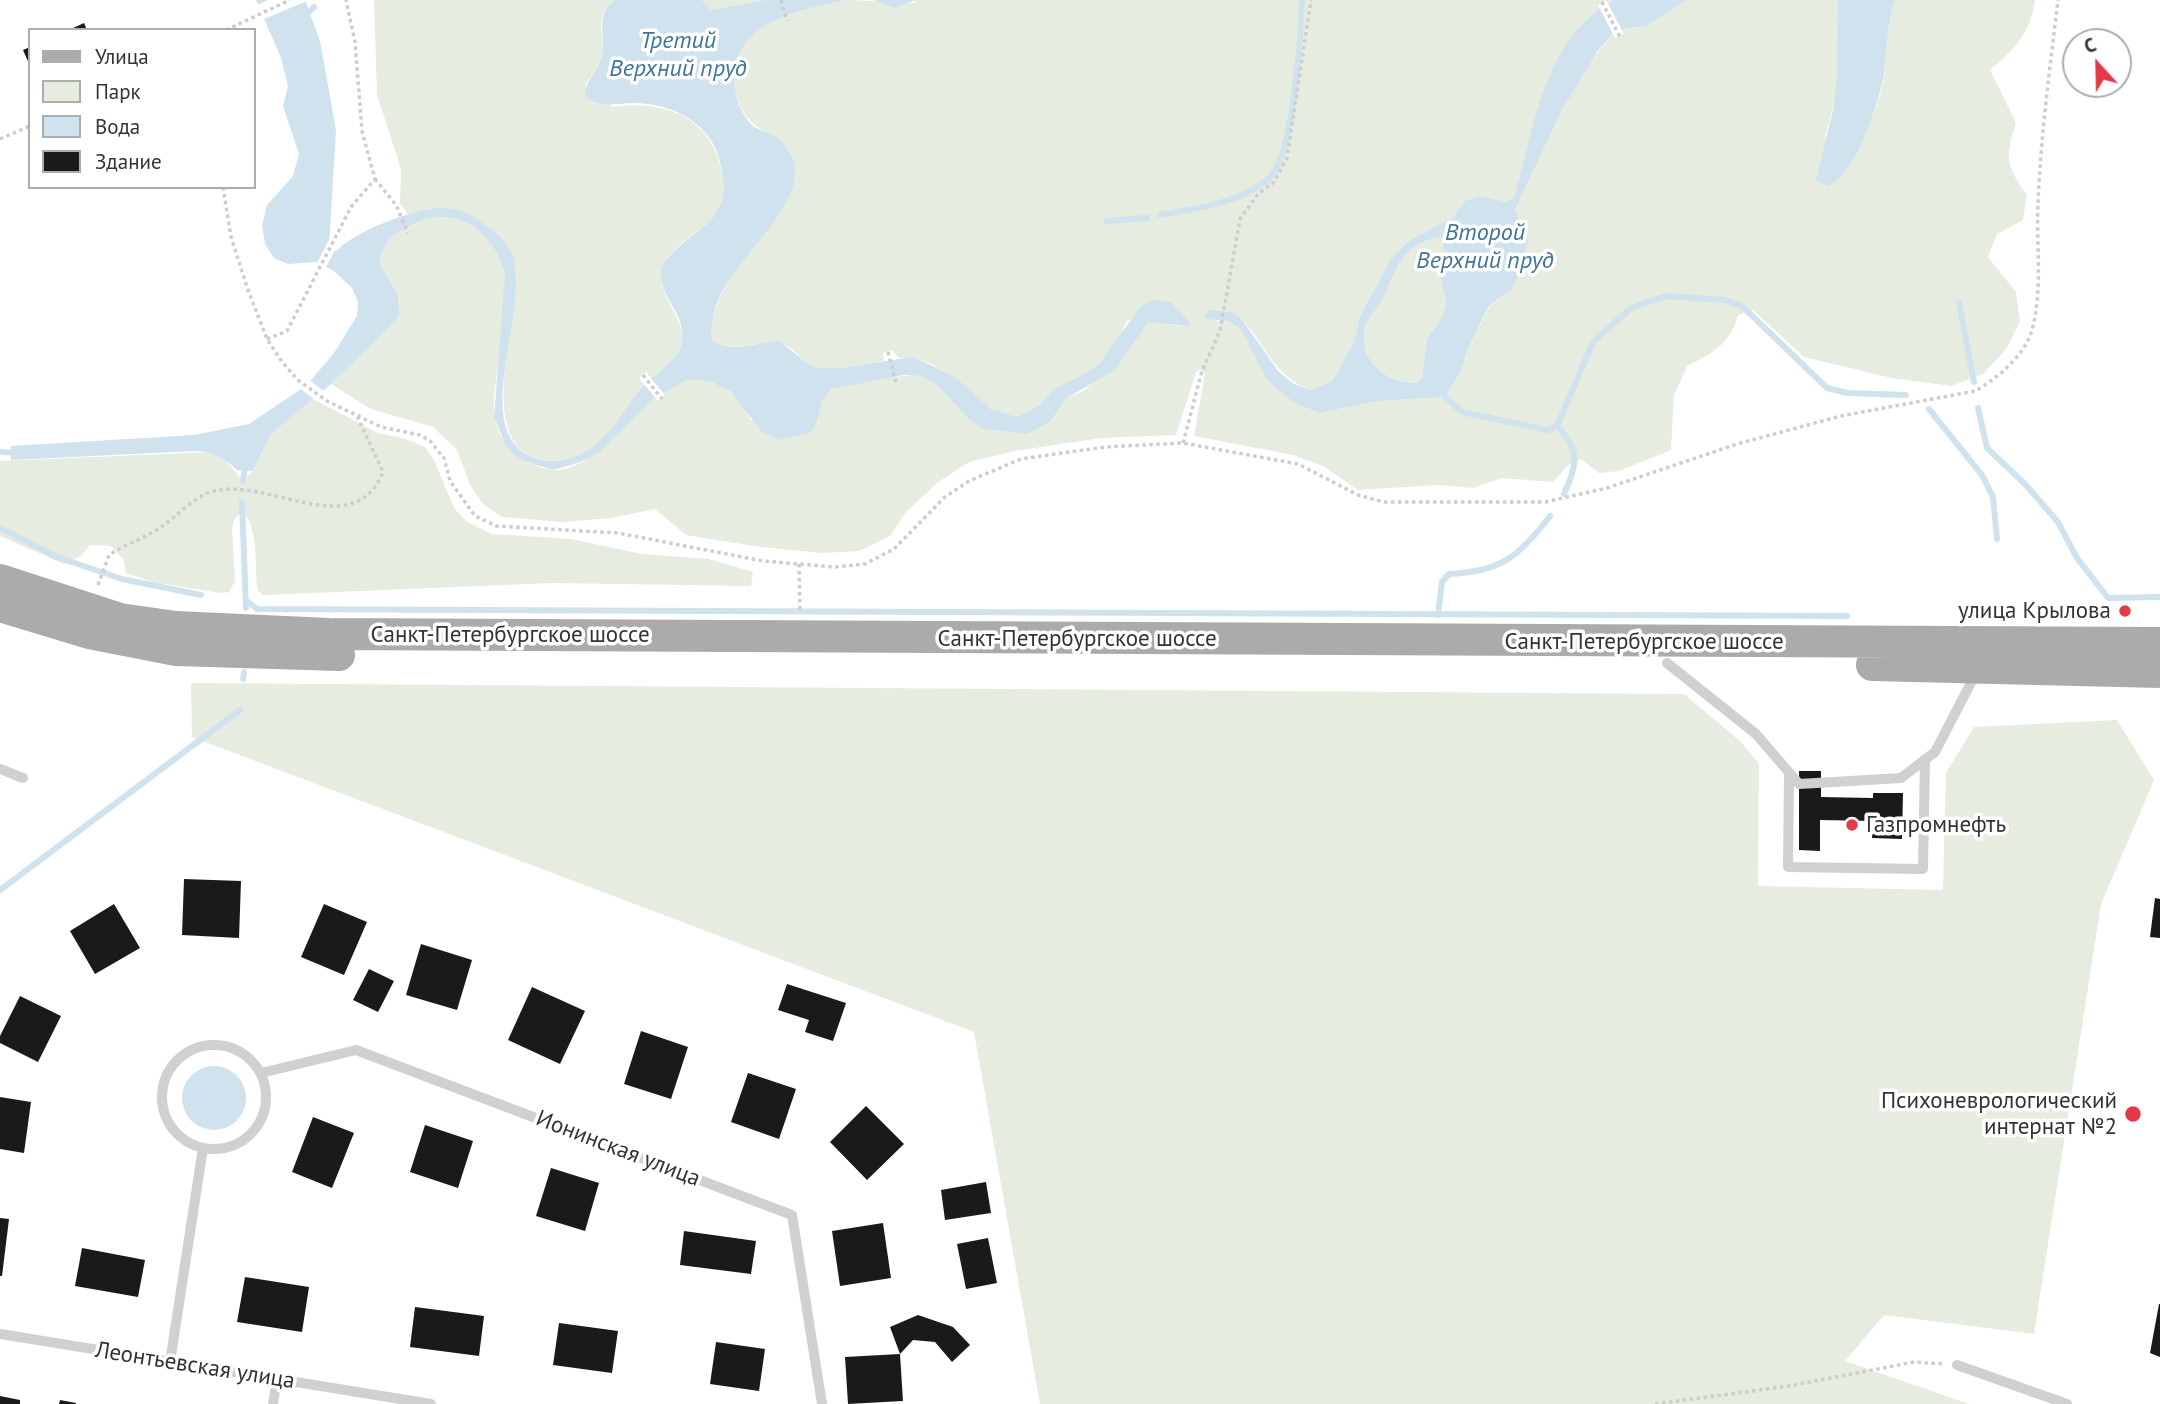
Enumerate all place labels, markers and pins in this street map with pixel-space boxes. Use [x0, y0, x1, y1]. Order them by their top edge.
place label: улица Крылова [1958, 597, 2111, 625]
marker: улица Крылова [2117, 603, 2133, 619]
place label: Газпромнефть [1866, 811, 2006, 839]
marker: Газпромнефть [1844, 817, 1860, 833]
place label: Психоневрологический интернат №2 [1881, 1087, 2117, 1141]
marker: Психоневрологический интернат №2 [2123, 1104, 2143, 1124]

